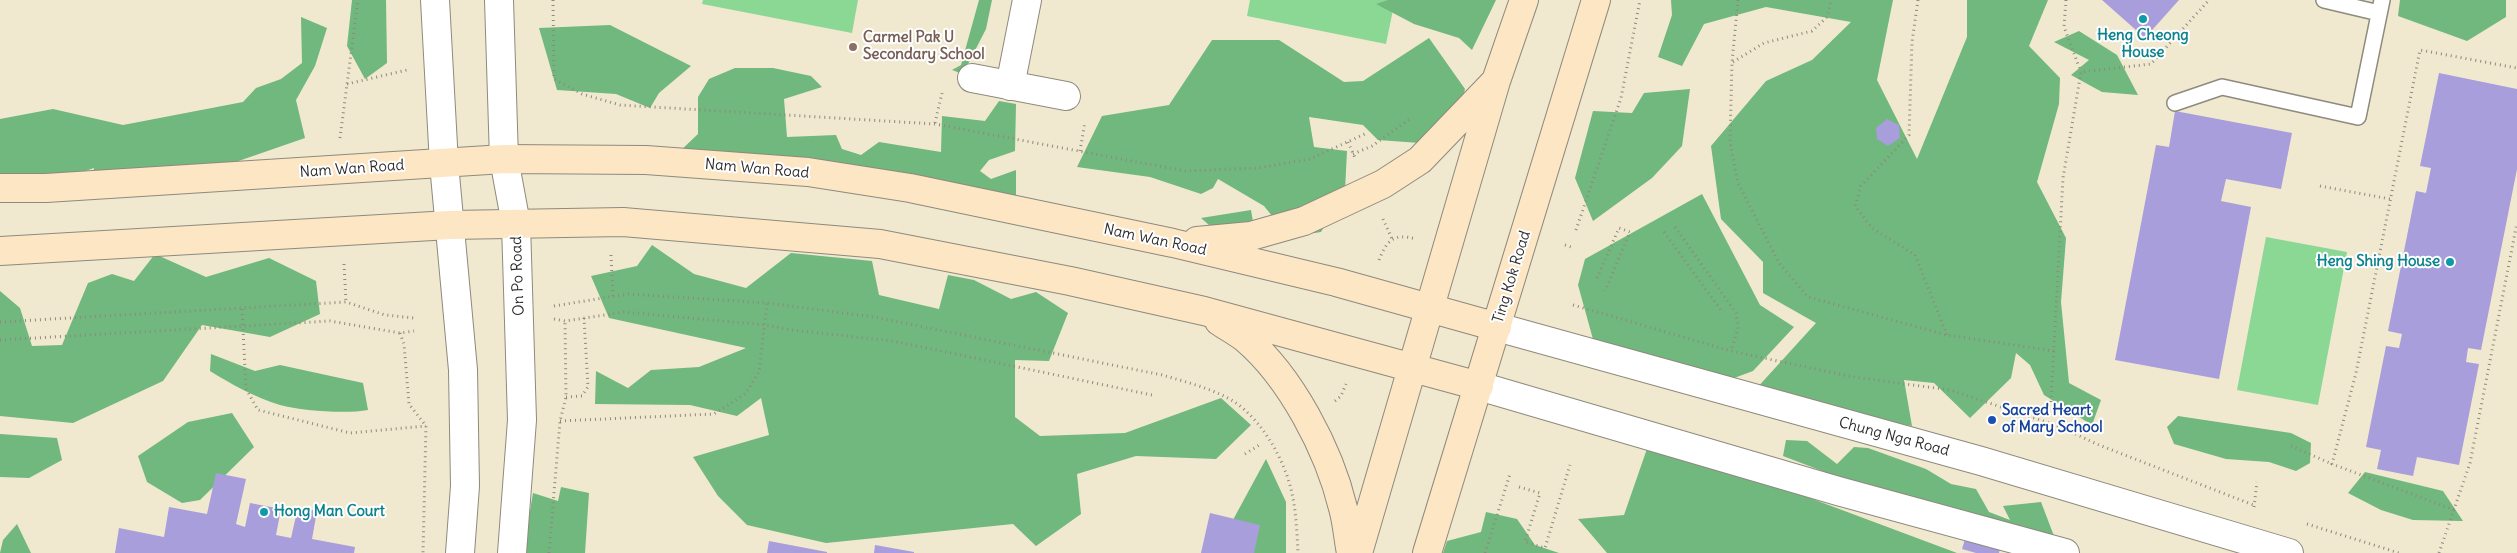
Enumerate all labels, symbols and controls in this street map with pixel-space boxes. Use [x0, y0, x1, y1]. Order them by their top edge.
marker: Heng Cheong House [2137, 13, 2149, 25]
place label: Heng Cheong House [2097, 27, 2189, 62]
place label: Carmel Pak U Secondary School [863, 29, 984, 64]
marker: Carmel Pak U Secondary School [847, 41, 859, 53]
street label: Nam Wan Road [704, 155, 810, 183]
street label: Nam Wan Road [299, 156, 405, 182]
street label: Nam Wan Road [1102, 220, 1208, 260]
street label: Ting Kok Road [1489, 229, 1535, 325]
street label: On Po Road [508, 236, 528, 316]
place label: Heng Shing House [2317, 253, 2440, 271]
marker: Heng Shing House [2444, 256, 2456, 268]
place label: Sacred Heart of Mary School [2002, 402, 2102, 437]
street label: Chung Nga Road [1837, 414, 1951, 460]
marker: Sacred Heart of Mary School [1986, 414, 1998, 426]
place label: Hong Man Court [274, 503, 385, 521]
marker: Hong Man Court [258, 506, 270, 518]

